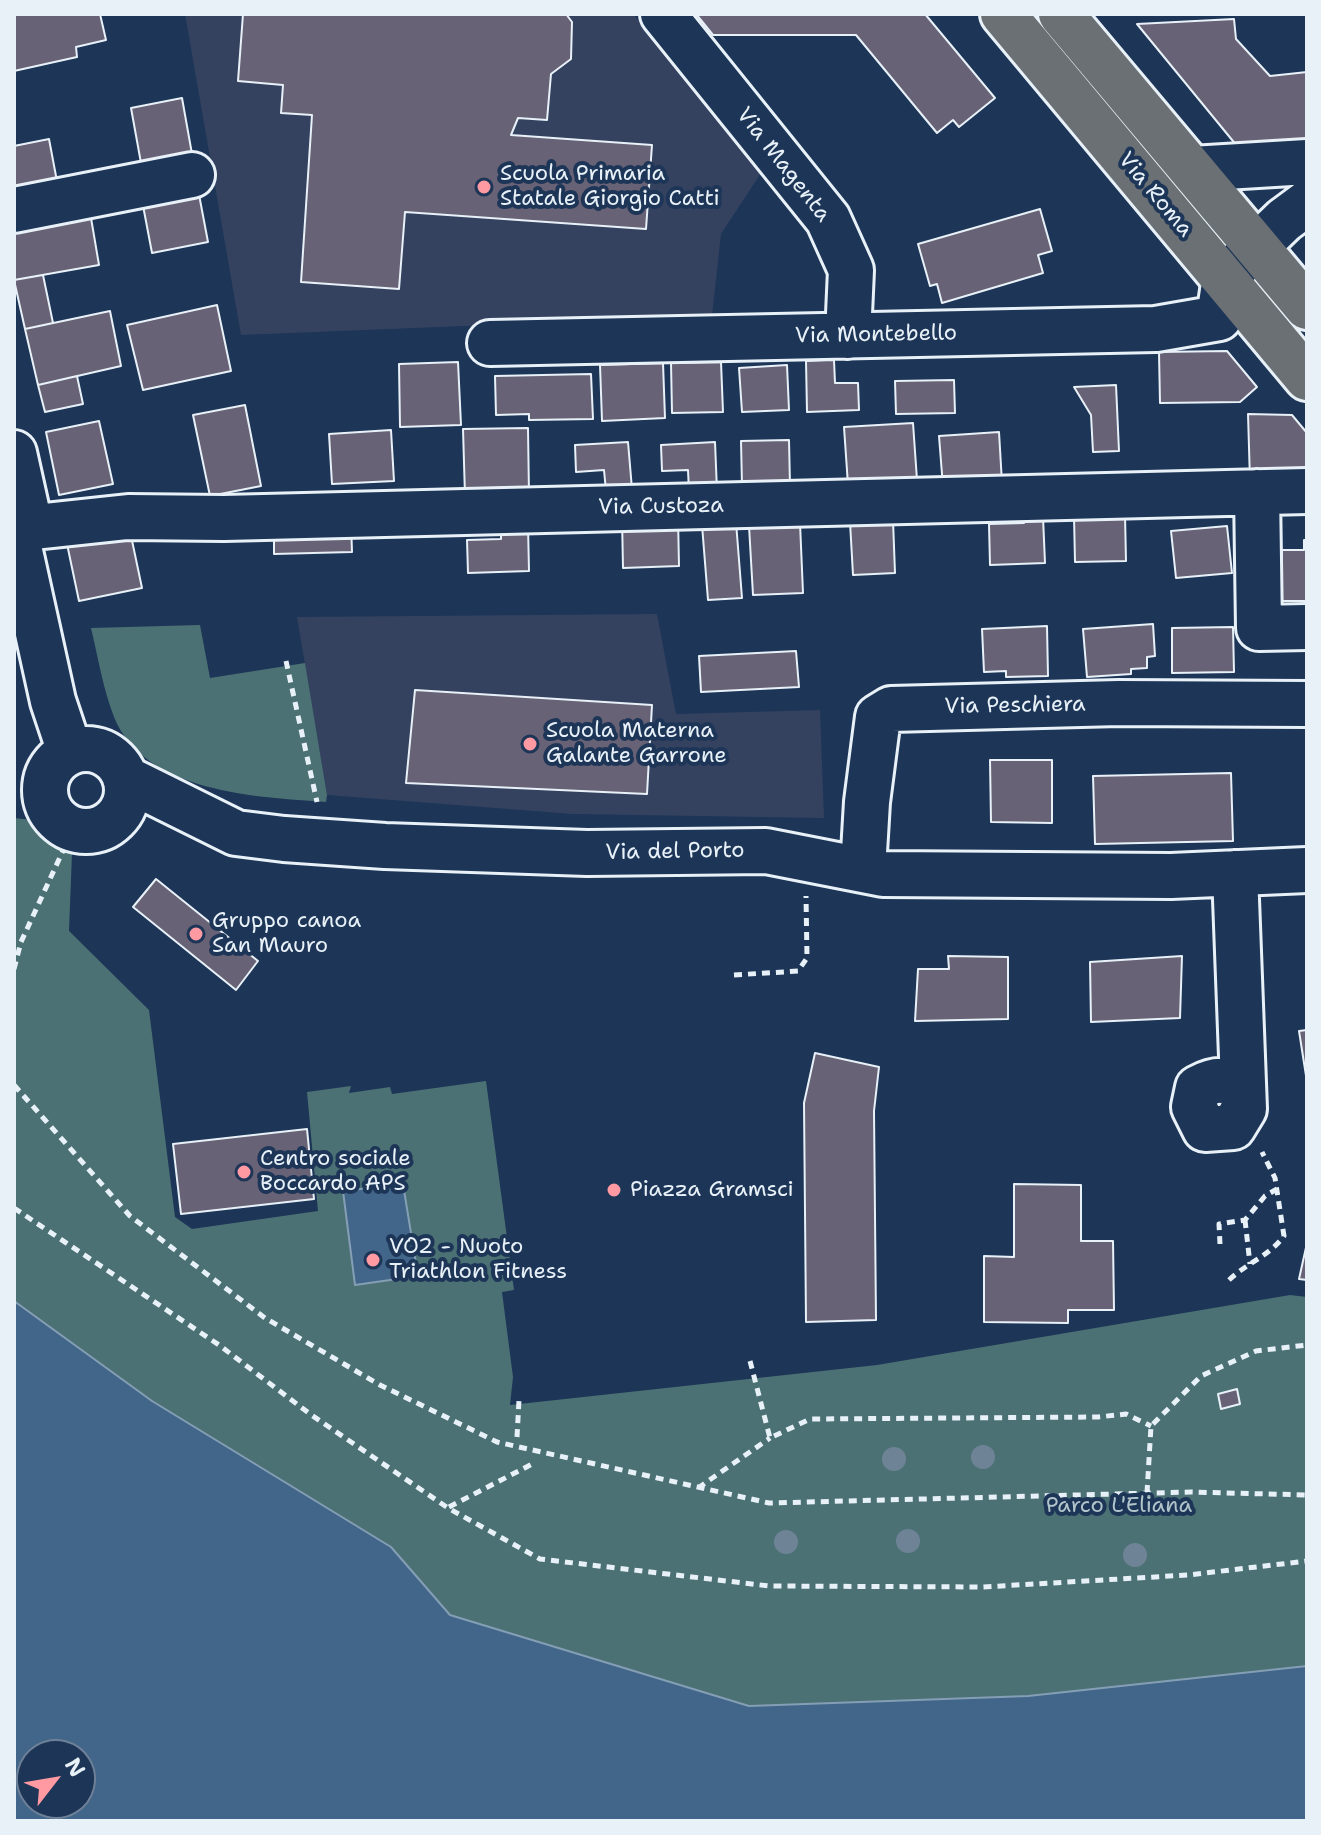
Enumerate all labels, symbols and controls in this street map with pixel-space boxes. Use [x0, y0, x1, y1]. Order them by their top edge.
street label: Via Magenta [730, 102, 836, 228]
street label: Via Roma [1112, 147, 1198, 243]
place label: Scuola Primaria Statale Giorgio Catti [500, 161, 720, 212]
marker: Scuola Primaria Statale Giorgio Catti [475, 178, 493, 196]
street label: Via Montebello [795, 320, 957, 350]
street label: Via Custoza [598, 493, 724, 521]
street label: Via Peschiera [944, 692, 1086, 720]
place label: Scuola Materna Galante Garrone [546, 718, 727, 770]
marker: Scuola Materna Galante Garrone [521, 735, 539, 753]
street label: Via del Porto [605, 838, 745, 866]
place label: Gruppo canoa San Mauro [212, 908, 361, 960]
marker: Gruppo canoa San Mauro [187, 925, 205, 943]
place label: Centro sociale Boccardo APS [260, 1146, 411, 1198]
marker: Centro sociale Boccardo APS [235, 1163, 253, 1181]
place label: Piazza Gramsci [630, 1177, 794, 1203]
marker: Piazza Gramsci [605, 1181, 623, 1199]
place label: VO2 - Nuoto Triathlon Fitness [389, 1234, 567, 1286]
marker: VO2 - Nuoto Triathlon Fitness [364, 1251, 382, 1269]
park label: Parco L'Eliana [1046, 1493, 1192, 1519]
north arrow [16, 1739, 96, 1819]
text: N [58, 1752, 92, 1782]

